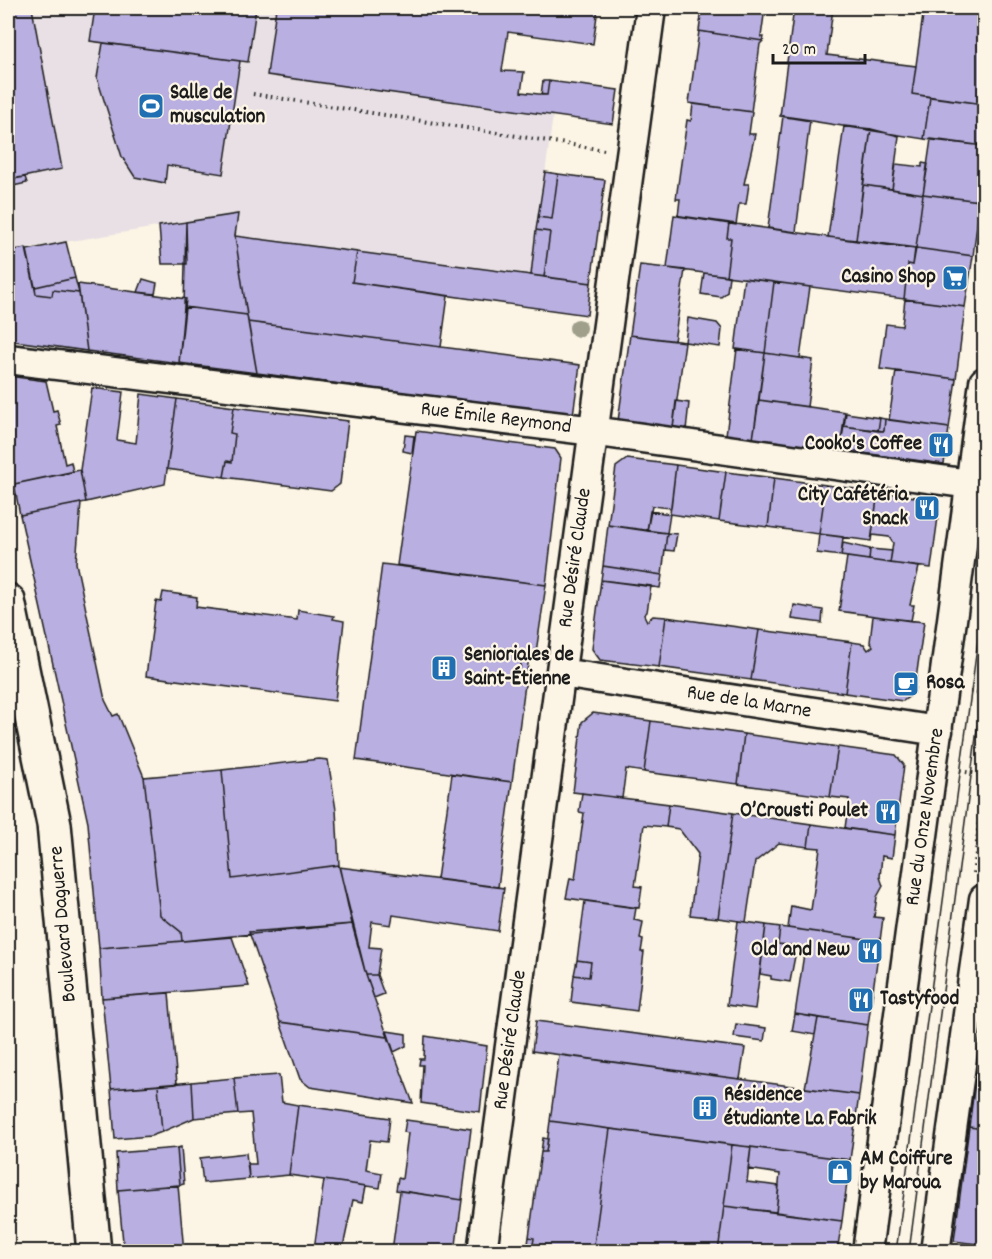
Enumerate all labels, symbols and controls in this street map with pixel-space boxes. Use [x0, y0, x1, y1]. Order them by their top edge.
scale bar [773, 27, 864, 65]
text: 20 m [782, 38, 816, 63]
place label: Salle de musculation [170, 79, 266, 133]
sports icon: Salle de musculation [136, 91, 166, 121]
place label: Casino Shop [841, 263, 936, 293]
supermarket icon: Casino Shop [940, 263, 970, 293]
street label: Rue Émile Reymond [419, 395, 573, 443]
place label: Cooko's Coffee [805, 430, 922, 460]
restaurant icon: Cooko's Coffee [926, 430, 956, 460]
place label: City Cafétéria Snack [798, 481, 909, 535]
street label: Rue Désiré Claude [551, 486, 601, 630]
restaurant icon: City Cafétéria Snack [912, 493, 942, 523]
place label: Senioriales de Saint-Étienne [464, 641, 574, 695]
building icon: Senioriales de Saint-Étienne [429, 653, 459, 683]
cafe icon: Rosa [891, 669, 921, 699]
place label: Rosa [926, 669, 965, 699]
street label: Rue de la Marne [685, 678, 813, 728]
street label: Rue du Onze Novembre [899, 726, 953, 908]
place label: O’Crousti Poulet [740, 797, 868, 827]
restaurant icon: O’Crousti Poulet [873, 797, 903, 827]
street label: Boulevard Daguerre [42, 845, 86, 1003]
place label: Old and New [751, 936, 850, 966]
restaurant icon: Old and New [855, 936, 885, 966]
street label: Rue Désiré Claude [486, 968, 536, 1112]
restaurant icon: Tastyfood [846, 985, 876, 1015]
place label: Tastyfood [880, 985, 959, 1015]
place label: Résidence étudiante La Fabrik [724, 1081, 877, 1135]
building icon: Résidence étudiante La Fabrik [690, 1093, 720, 1123]
place label: AM Coiffure by Maroua [860, 1145, 952, 1199]
shop icon: AM Coiffure by Maroua [825, 1157, 855, 1187]

